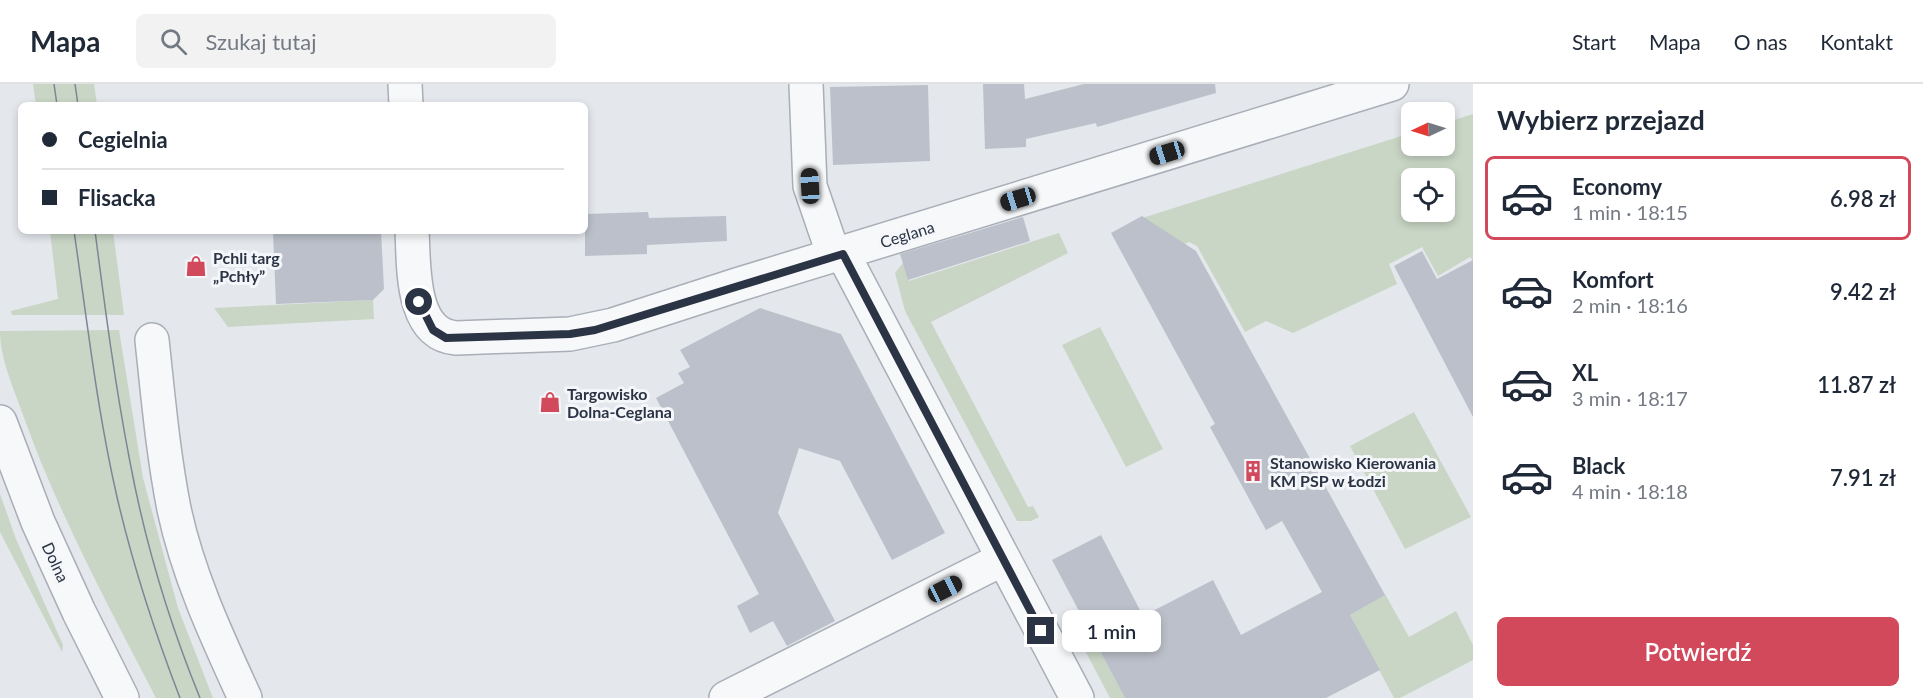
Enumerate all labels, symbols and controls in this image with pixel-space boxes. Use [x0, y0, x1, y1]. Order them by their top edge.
search box [136, 14, 556, 68]
text: Mapa [30, 24, 100, 58]
icon: search [157, 25, 190, 58]
text: Szukaj tutaj [205, 28, 316, 55]
text: Start [1572, 29, 1616, 54]
text: Mapa [1649, 29, 1701, 54]
text: O nas [1734, 29, 1787, 54]
text: Kontakt [1820, 29, 1893, 54]
north arrow [1401, 102, 1455, 156]
map controls [1401, 102, 1455, 222]
text: Wybierz przejazd [1497, 103, 1705, 136]
text: Cegielnia [78, 126, 168, 153]
car [1147, 139, 1187, 167]
car [800, 168, 820, 204]
button: locate [1401, 168, 1455, 222]
icon: car [1500, 171, 1554, 225]
text: Economy [1572, 173, 1662, 200]
text: Flisacka [78, 184, 156, 211]
car [998, 185, 1038, 213]
text: 6.98 zł [1830, 185, 1896, 212]
text: 1 min · 18:15 [1572, 200, 1688, 224]
street label: Ceglana [877, 217, 937, 251]
place label: Pchli targ „Pchły” [213, 248, 280, 285]
shop icon: Pchli targ „Pchły” [184, 254, 208, 278]
icon: car [1500, 264, 1554, 318]
text: Komfort [1572, 266, 1654, 293]
text: 9.42 zł [1830, 278, 1896, 305]
route start [405, 288, 432, 315]
text: 2 min · 18:16 [1572, 293, 1688, 317]
icon: car [1500, 357, 1554, 411]
text: XL [1572, 359, 1598, 386]
text: 11.87 zł [1817, 371, 1896, 398]
place label: Targowisko Dolna-Ceglana [567, 384, 672, 421]
text: 3 min · 18:17 [1572, 386, 1688, 410]
shop icon: Targowisko Dolna-Ceglana [538, 390, 562, 414]
icon: car [1500, 450, 1554, 504]
text: Black [1572, 452, 1625, 479]
place label: Stanowisko Kierowania KM PSP w Łodzi [1270, 453, 1436, 490]
building icon: Stanowisko Kierowania KM PSP w Łodzi [1241, 459, 1265, 483]
text: 7.91 zł [1830, 464, 1896, 491]
text: 4 min · 18:18 [1572, 479, 1688, 503]
street label: Dolna [39, 539, 73, 585]
car [925, 573, 965, 605]
callout: 1 min [1062, 610, 1161, 652]
route end [1027, 617, 1054, 644]
button: Potwierdź [1497, 617, 1899, 686]
text: 1 min [1087, 619, 1136, 643]

